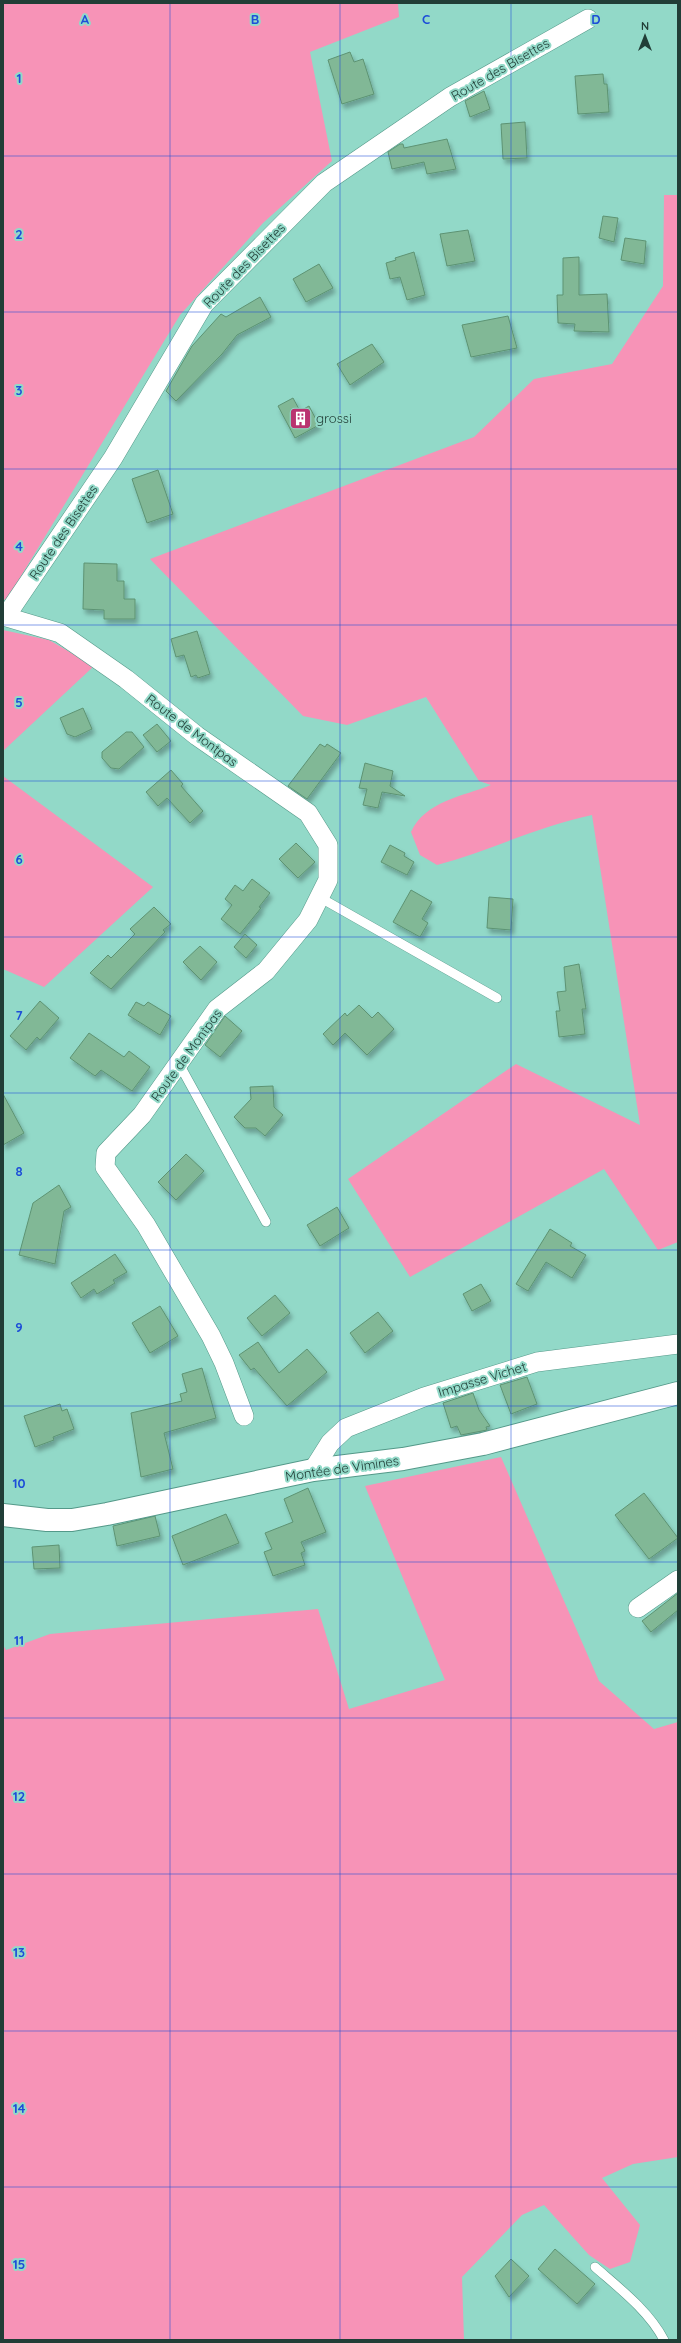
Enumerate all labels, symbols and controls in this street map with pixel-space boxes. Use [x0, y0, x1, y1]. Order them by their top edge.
text: A [81, 11, 90, 27]
text: B [251, 11, 259, 27]
text: C [422, 11, 430, 27]
text: D [591, 11, 601, 27]
north arrow [625, 16, 665, 56]
text: N [641, 19, 649, 33]
street label: Route des Bisettes [448, 34, 552, 104]
text: 1 [16, 70, 22, 86]
street label: Route des Bisettes [200, 220, 288, 310]
text: 2 [15, 226, 23, 242]
text: 3 [16, 382, 23, 398]
building icon: grossi [287, 405, 313, 431]
place label: grossi [316, 410, 352, 426]
street label: Route des Bisettes [25, 482, 101, 582]
text: 4 [15, 538, 23, 554]
street label: Route de Montpas [143, 690, 241, 770]
text: 5 [15, 694, 23, 710]
text: 6 [15, 851, 23, 867]
street label: Route de Montpas [147, 1006, 225, 1104]
text: 7 [15, 1007, 23, 1023]
text: 8 [15, 1163, 23, 1179]
text: 9 [15, 1319, 23, 1335]
street label: Impasse Vichet [436, 1358, 528, 1400]
street label: Montée de Vimines [284, 1452, 400, 1484]
text: 10 [12, 1475, 26, 1491]
text: 11 [14, 1632, 24, 1648]
text: 12 [13, 1788, 25, 1804]
text: 13 [13, 1944, 25, 1960]
text: 14 [13, 2100, 26, 2116]
text: 15 [13, 2256, 25, 2272]

